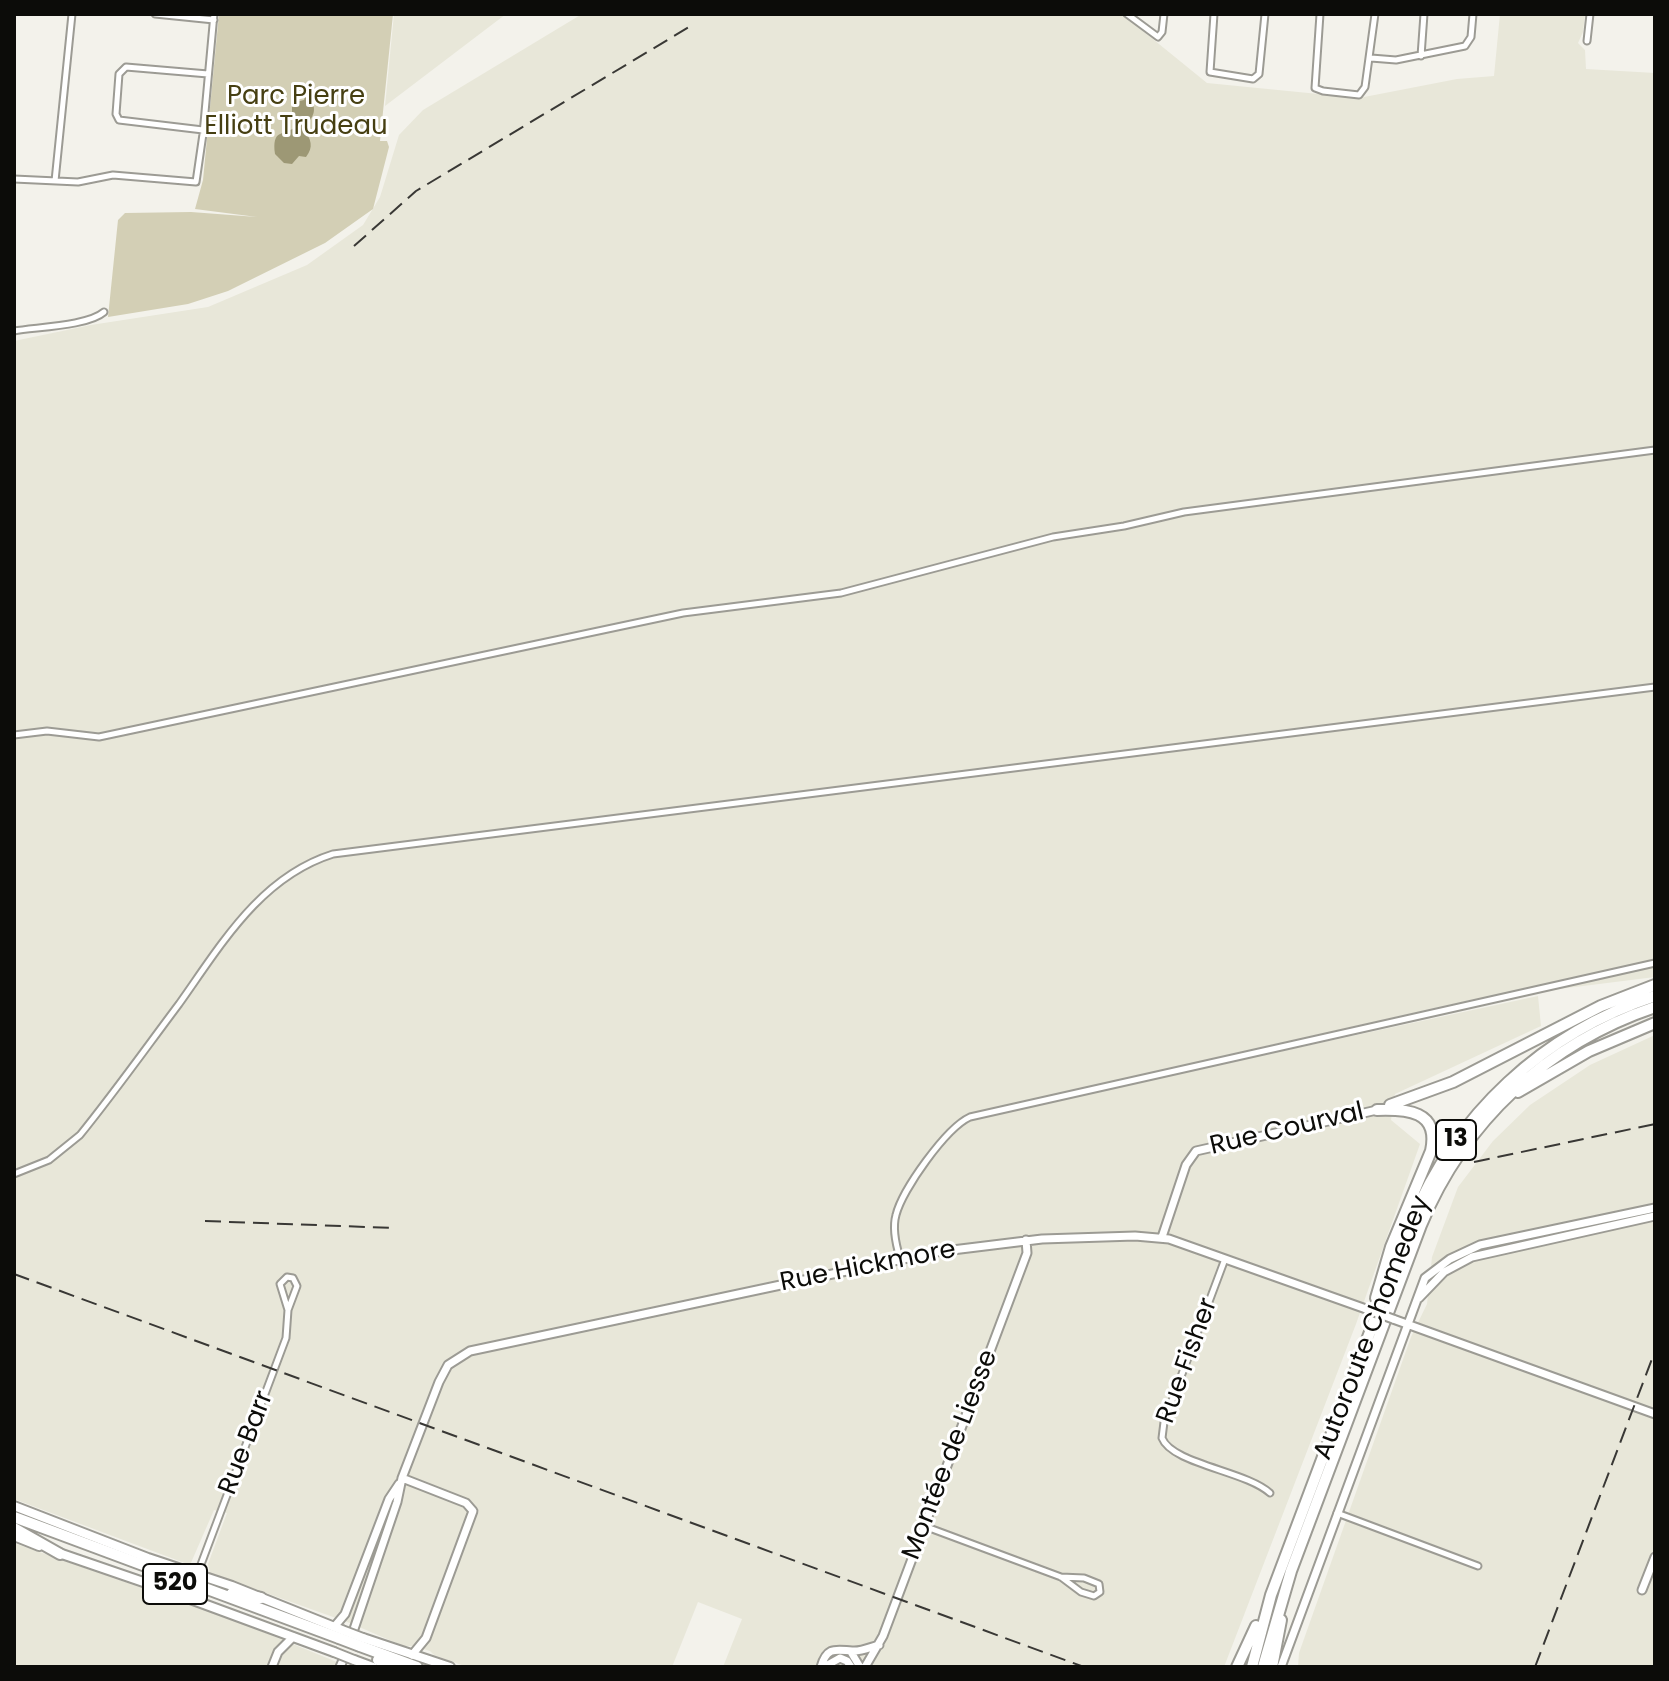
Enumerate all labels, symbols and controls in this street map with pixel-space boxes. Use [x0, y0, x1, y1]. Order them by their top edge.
park label: Parc Pierre Elliott Trudeau [204, 81, 388, 142]
street label: Rue Courval [1207, 1097, 1367, 1163]
road number: 13 [1436, 1120, 1476, 1160]
street label: Autoroute Chomedey [1308, 1192, 1438, 1464]
street label: Rue Hickmore [778, 1235, 958, 1299]
street label: Rue Fisher [1151, 1294, 1225, 1428]
street label: Montée de Liesse [897, 1346, 1005, 1564]
street label: Rue Barr [213, 1387, 281, 1499]
road number: 520 [143, 1564, 207, 1604]

